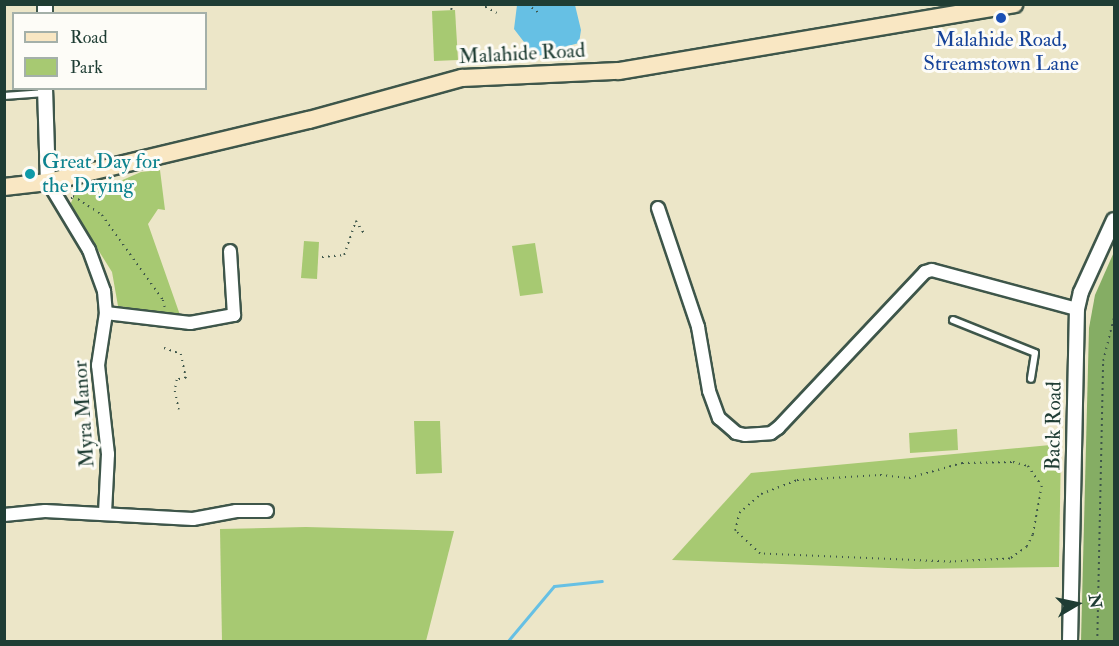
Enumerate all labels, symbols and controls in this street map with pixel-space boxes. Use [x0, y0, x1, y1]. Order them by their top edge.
marker: Malahide Road, Streamstown Lane [994, 11, 1008, 25]
legend [12, 12, 207, 90]
text: Road [70, 26, 108, 49]
place label: Malahide Road, Streamstown Lane [923, 27, 1079, 77]
street label: Malahide Road [458, 38, 586, 70]
text: Park [70, 56, 103, 79]
place label: Great Day for the Drying [42, 149, 160, 199]
marker: Great Day for the Drying [23, 167, 37, 181]
street label: Myra Manor [68, 359, 100, 469]
street label: Back Road [1041, 381, 1067, 471]
north arrow [1047, 574, 1107, 634]
text: N [1084, 593, 1106, 610]

